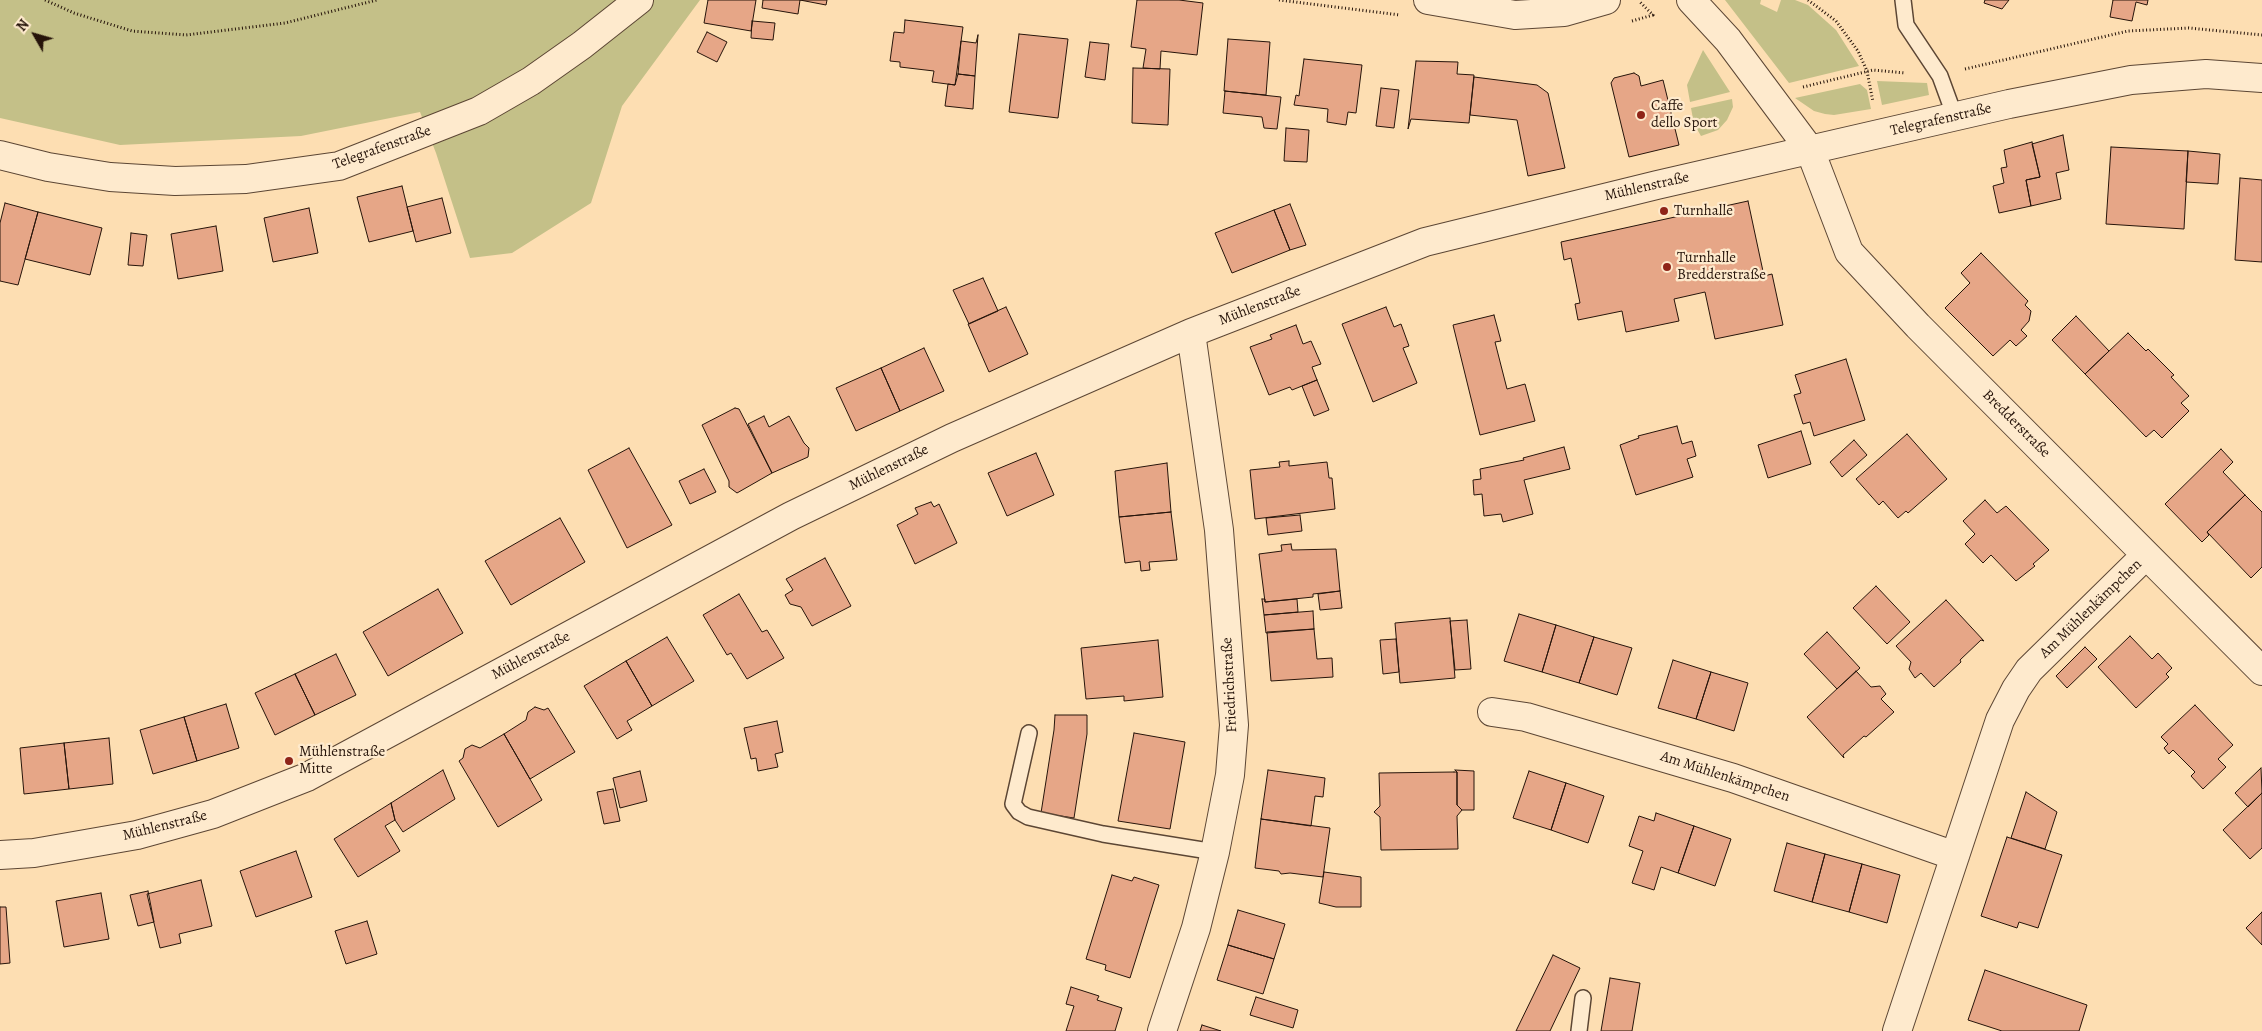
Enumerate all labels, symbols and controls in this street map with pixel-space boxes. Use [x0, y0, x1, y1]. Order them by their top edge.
north arrow [10, 10, 60, 60]
text: N [12, 16, 33, 35]
place label: Caffe dello Sport [1651, 97, 1718, 132]
street label: Telegrafenstraße [1889, 100, 1993, 140]
marker: Caffe dello Sport [1635, 109, 1647, 121]
street label: Telegrafenstraße [330, 122, 434, 174]
street label: Mühlenstraße [1603, 169, 1691, 205]
place label: Turnhalle [1674, 202, 1733, 220]
marker: Turnhalle [1658, 205, 1670, 217]
place label: Turnhalle Bredderstraße [1677, 249, 1766, 284]
marker: Turnhalle Bredderstraße [1661, 261, 1673, 273]
street label: Mühlenstraße [1217, 282, 1303, 330]
street label: Bredderstraße [1978, 386, 2054, 462]
street label: Mühlenstraße [846, 441, 932, 495]
street label: Am Mühlenkämpchen [2036, 556, 2146, 662]
street label: Mühlenstraße [489, 628, 573, 684]
street label: Friedrichstraße [1219, 637, 1241, 733]
place label: Mühlenstraße Mitte [299, 743, 385, 778]
street label: Am Mühlenkämpchen [1658, 748, 1792, 806]
marker: Mühlenstraße Mitte [283, 755, 295, 767]
street label: Mühlenstraße [121, 807, 209, 845]

